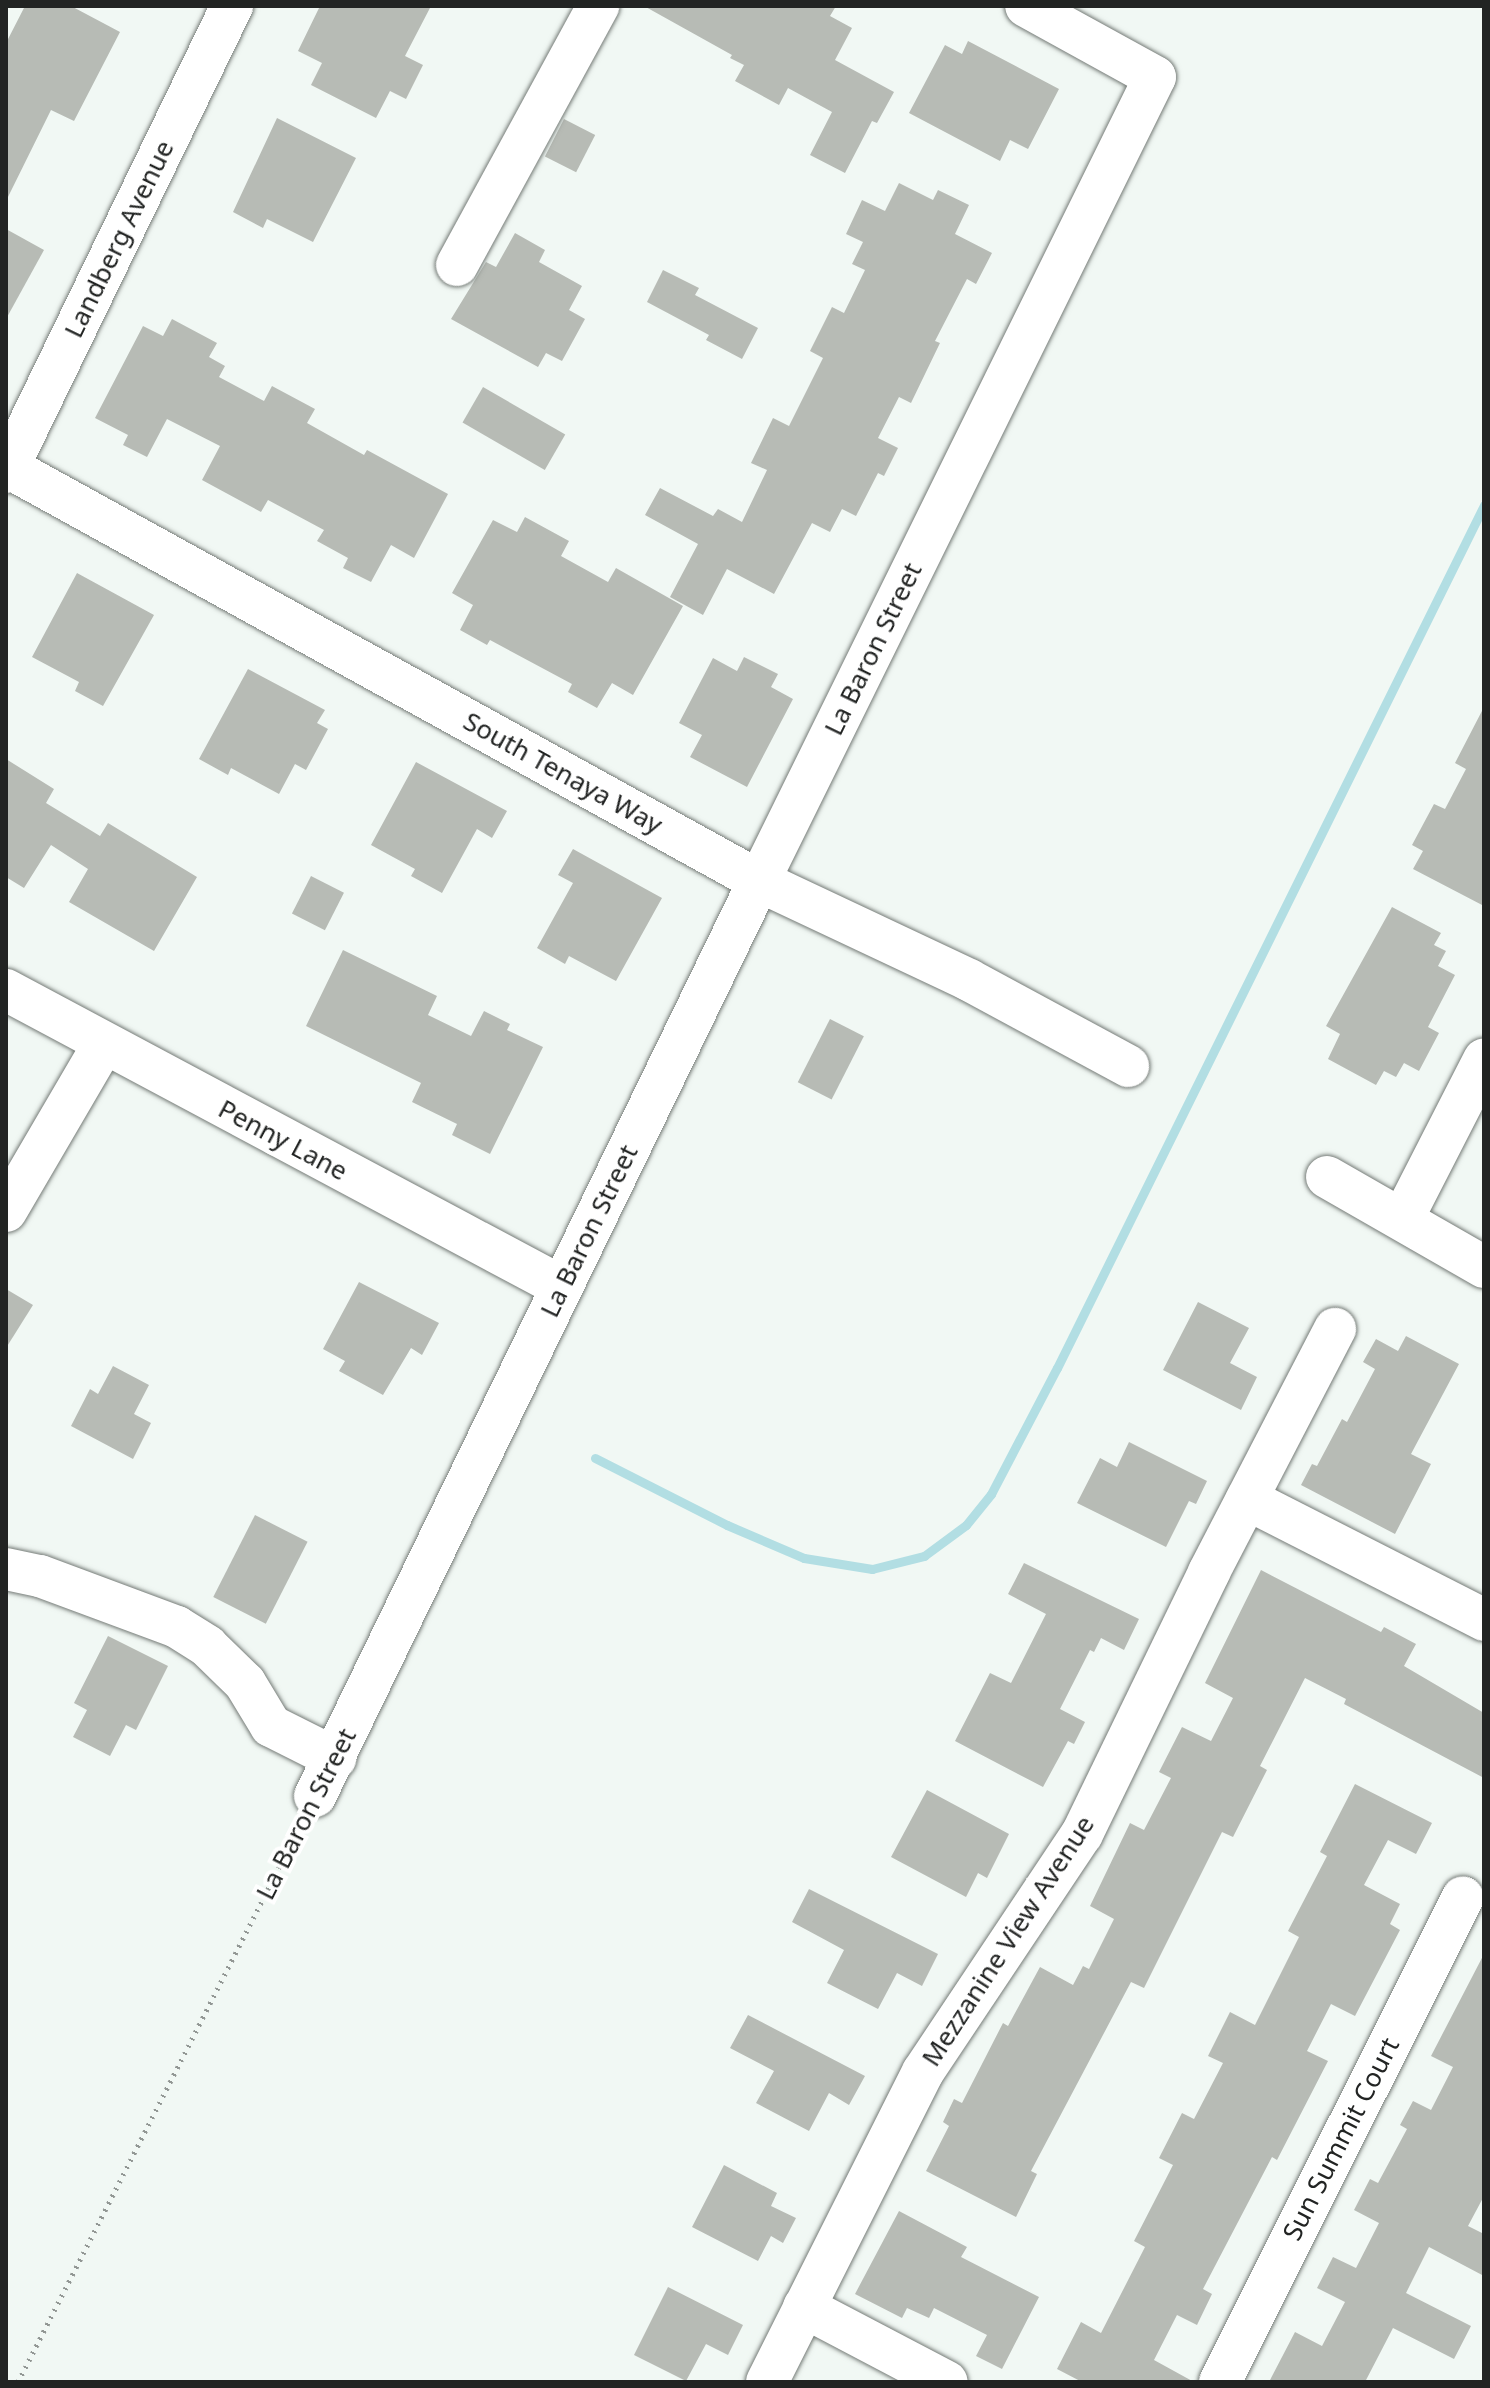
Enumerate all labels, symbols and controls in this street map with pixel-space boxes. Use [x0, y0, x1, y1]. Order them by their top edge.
street label: Landberg Avenue [58, 135, 180, 343]
street label: La Baron Street [818, 558, 928, 740]
street label: South Tenaya Way [458, 705, 668, 841]
street label: Penny Lane [213, 1093, 353, 1187]
street label: La Baron Street [534, 1140, 644, 1322]
street label: La Baron Street [249, 1723, 363, 1905]
street label: Mezzanine View Avenue [915, 1810, 1101, 2072]
street label: Sun Summit Court [1276, 2032, 1406, 2246]

